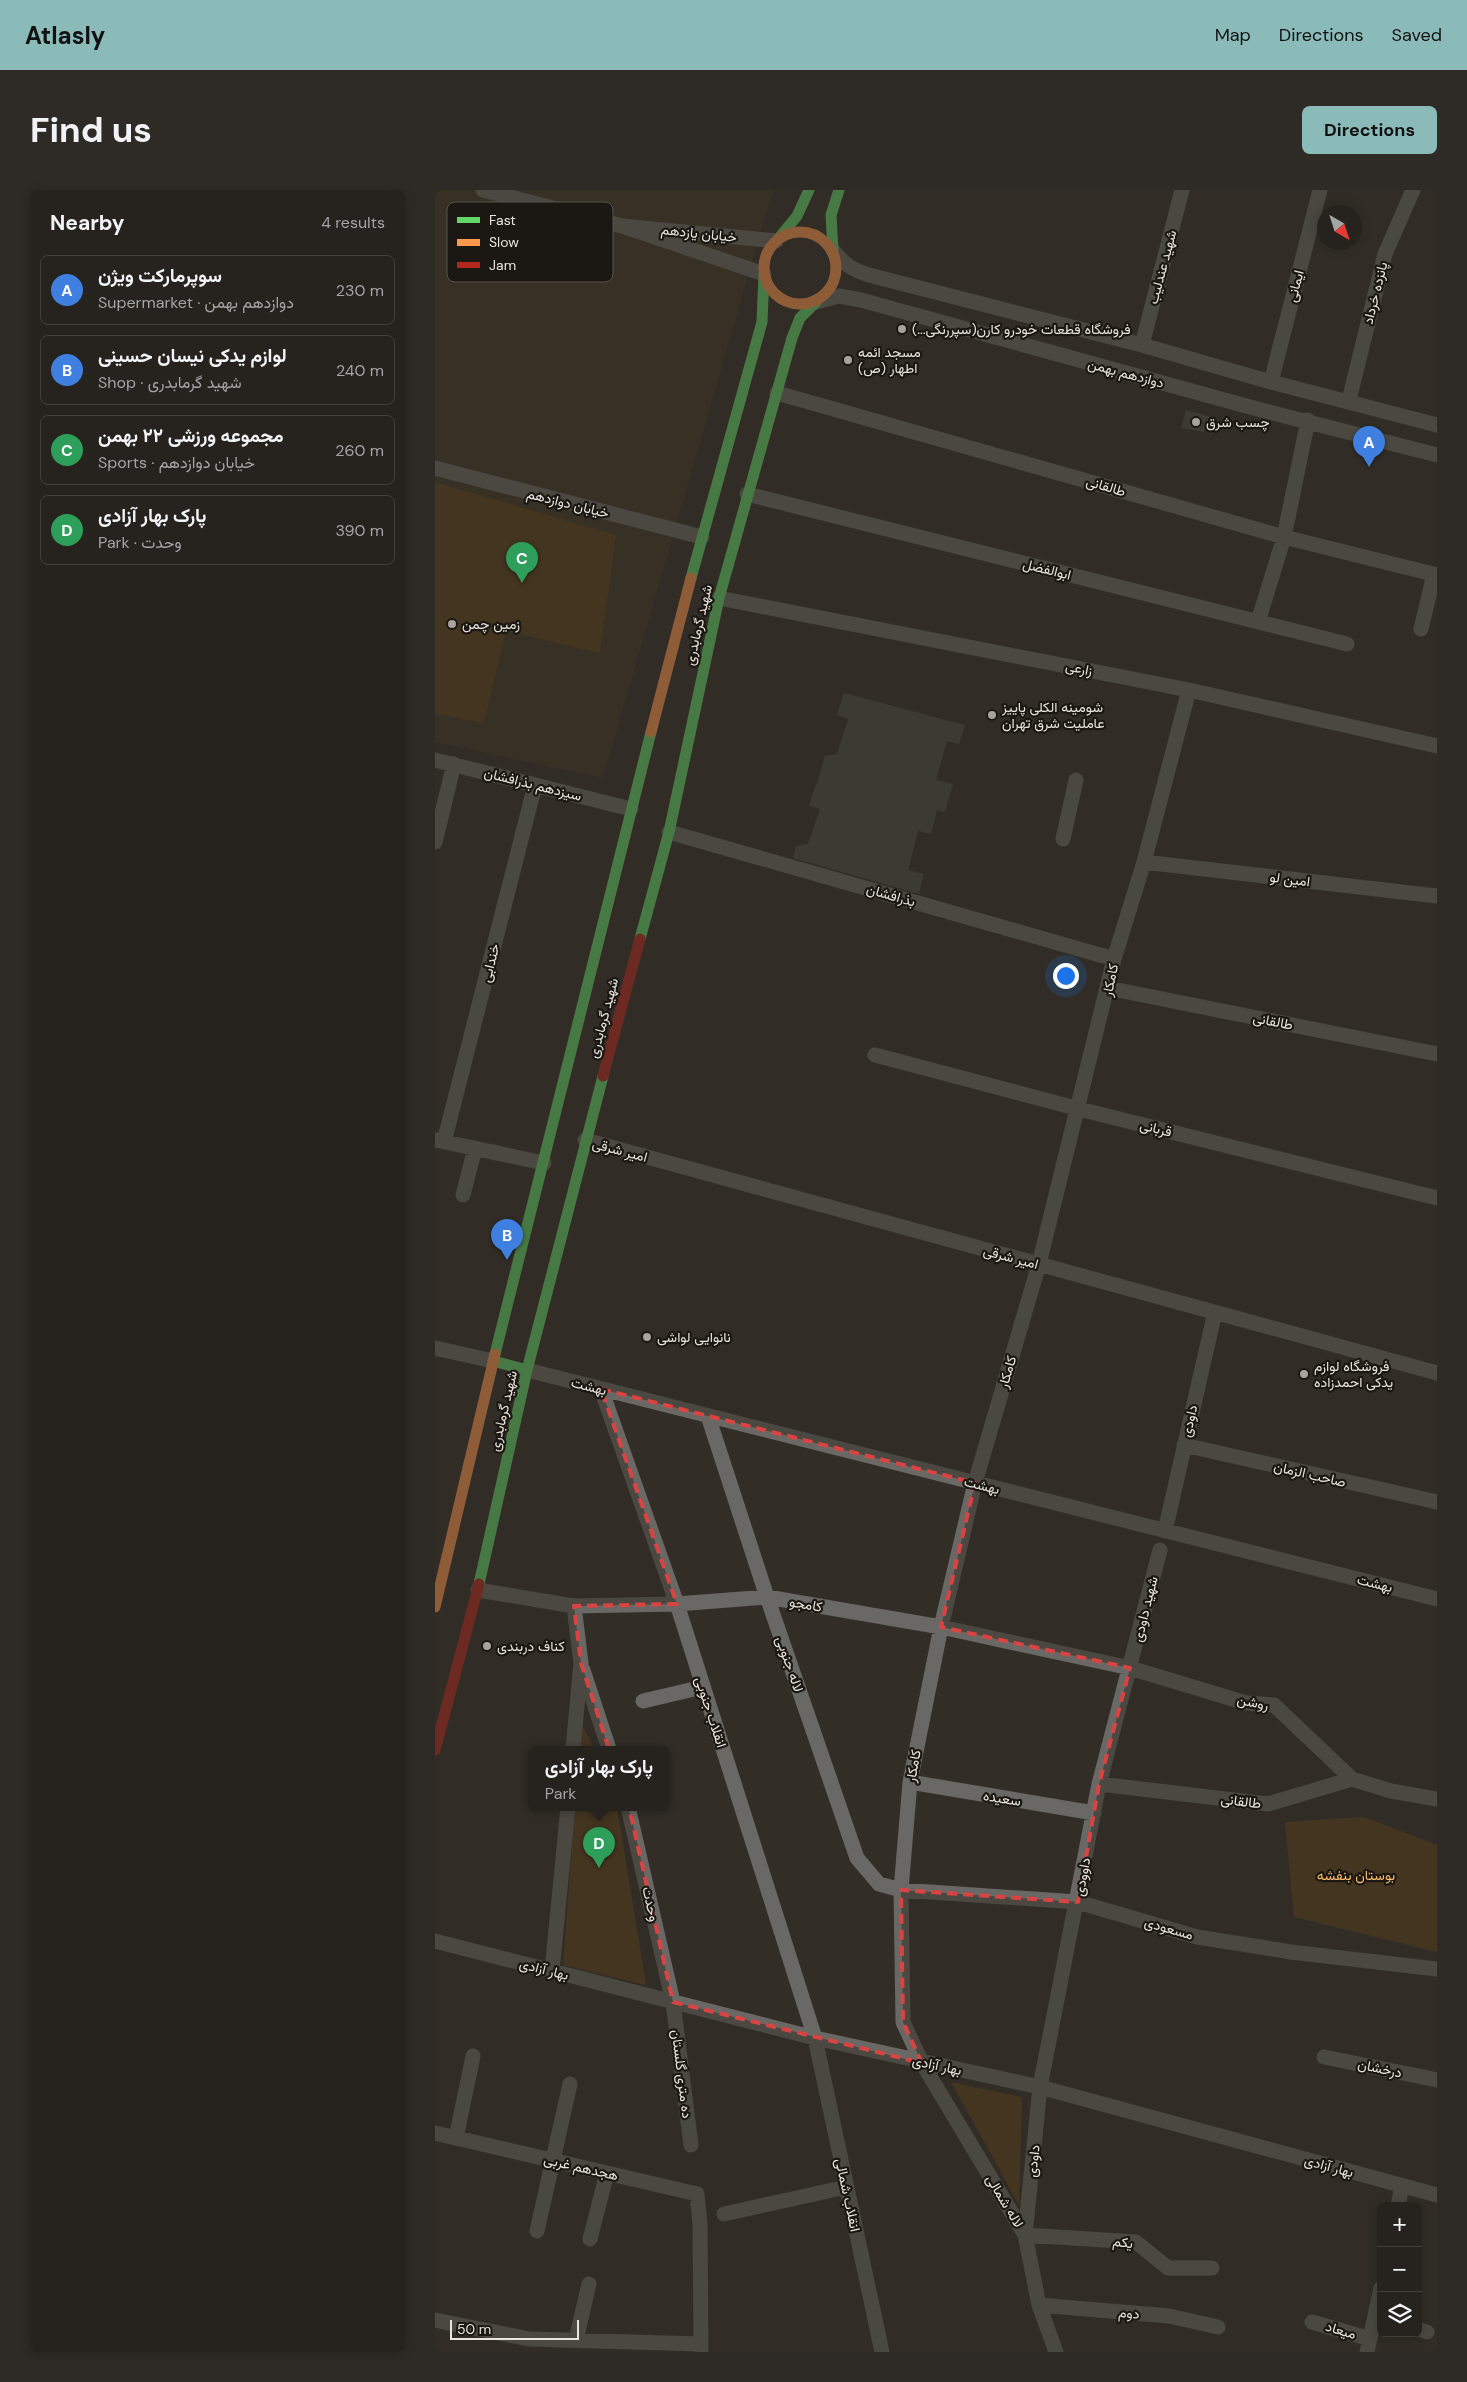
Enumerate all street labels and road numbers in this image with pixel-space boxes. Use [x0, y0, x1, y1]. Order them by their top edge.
street label: خیابان یازدهم [660, 220, 738, 246]
street label: شهید عندلیب [1143, 228, 1181, 306]
street label: پانزده خرداد [1359, 260, 1392, 326]
street label: ایمانی [1282, 268, 1308, 304]
street label: دوازدهم بهمن [1086, 354, 1166, 392]
street label: طالقانی [1084, 472, 1128, 500]
street label: خیابان دوازدهم [525, 484, 611, 522]
street label: ابوالفضل [1021, 554, 1073, 584]
street label: شهید گرمابدری [680, 583, 716, 667]
street label: زارعی [1064, 657, 1094, 679]
street label: سیزدهم بذرافشان [482, 763, 584, 805]
street label: امین لو [1269, 868, 1311, 890]
street label: بذرافشان [864, 879, 918, 911]
street label: خندابی [477, 942, 503, 984]
street label: کامکار [1098, 962, 1122, 999]
street label: شهید گرمابدری [584, 976, 622, 1060]
street label: طالقانی [1251, 1008, 1295, 1034]
street label: قربانی [1138, 1115, 1174, 1141]
street label: امیر شرقی [590, 1134, 650, 1166]
street label: امیر شرقی [981, 1241, 1041, 1273]
street label: کامکار [994, 1354, 1020, 1391]
street label: شهید گرمابدری [485, 1369, 521, 1453]
street label: بهشت [569, 1373, 609, 1399]
street label: داودی [1177, 1403, 1202, 1439]
street label: صاحب الزمان [1272, 1457, 1348, 1491]
street label: بهشت [962, 1472, 1002, 1498]
street label: بهشت [1355, 1570, 1395, 1596]
street label: شهید داودی [1128, 1574, 1162, 1644]
street label: کامجو [788, 1592, 824, 1616]
street label: لاله جنوبی [772, 1634, 808, 1694]
street label: انقلاب جنوبی [691, 1674, 731, 1750]
street label: روشن [1236, 1690, 1271, 1714]
street label: کامکار [901, 1748, 925, 1785]
street label: سعیده [982, 1786, 1022, 1810]
street label: طالقانی [1220, 1790, 1262, 1812]
street label: داوودی [1070, 1856, 1094, 1898]
street label: وحدت [638, 1885, 664, 1923]
street label: مسعودی [1142, 1912, 1196, 1944]
street label: بهار آزادی [517, 1954, 571, 1984]
street label: ده متری گلستان [668, 2029, 696, 2120]
street label: بهار آزادی [911, 2051, 963, 2079]
street label: درخشان [1356, 2055, 1404, 2082]
street label: داودی [1022, 2143, 1044, 2178]
street label: هجدهم غربی [542, 2150, 620, 2184]
street label: بهار آزادی [1302, 2151, 1356, 2181]
street label: انقلاب شمالی [831, 2157, 865, 2233]
street label: لاله شمالی [982, 2171, 1028, 2231]
street label: یکم [1112, 2232, 1134, 2252]
street label: دوم [1118, 2303, 1141, 2323]
street label: میعاد [1324, 2317, 1358, 2343]

